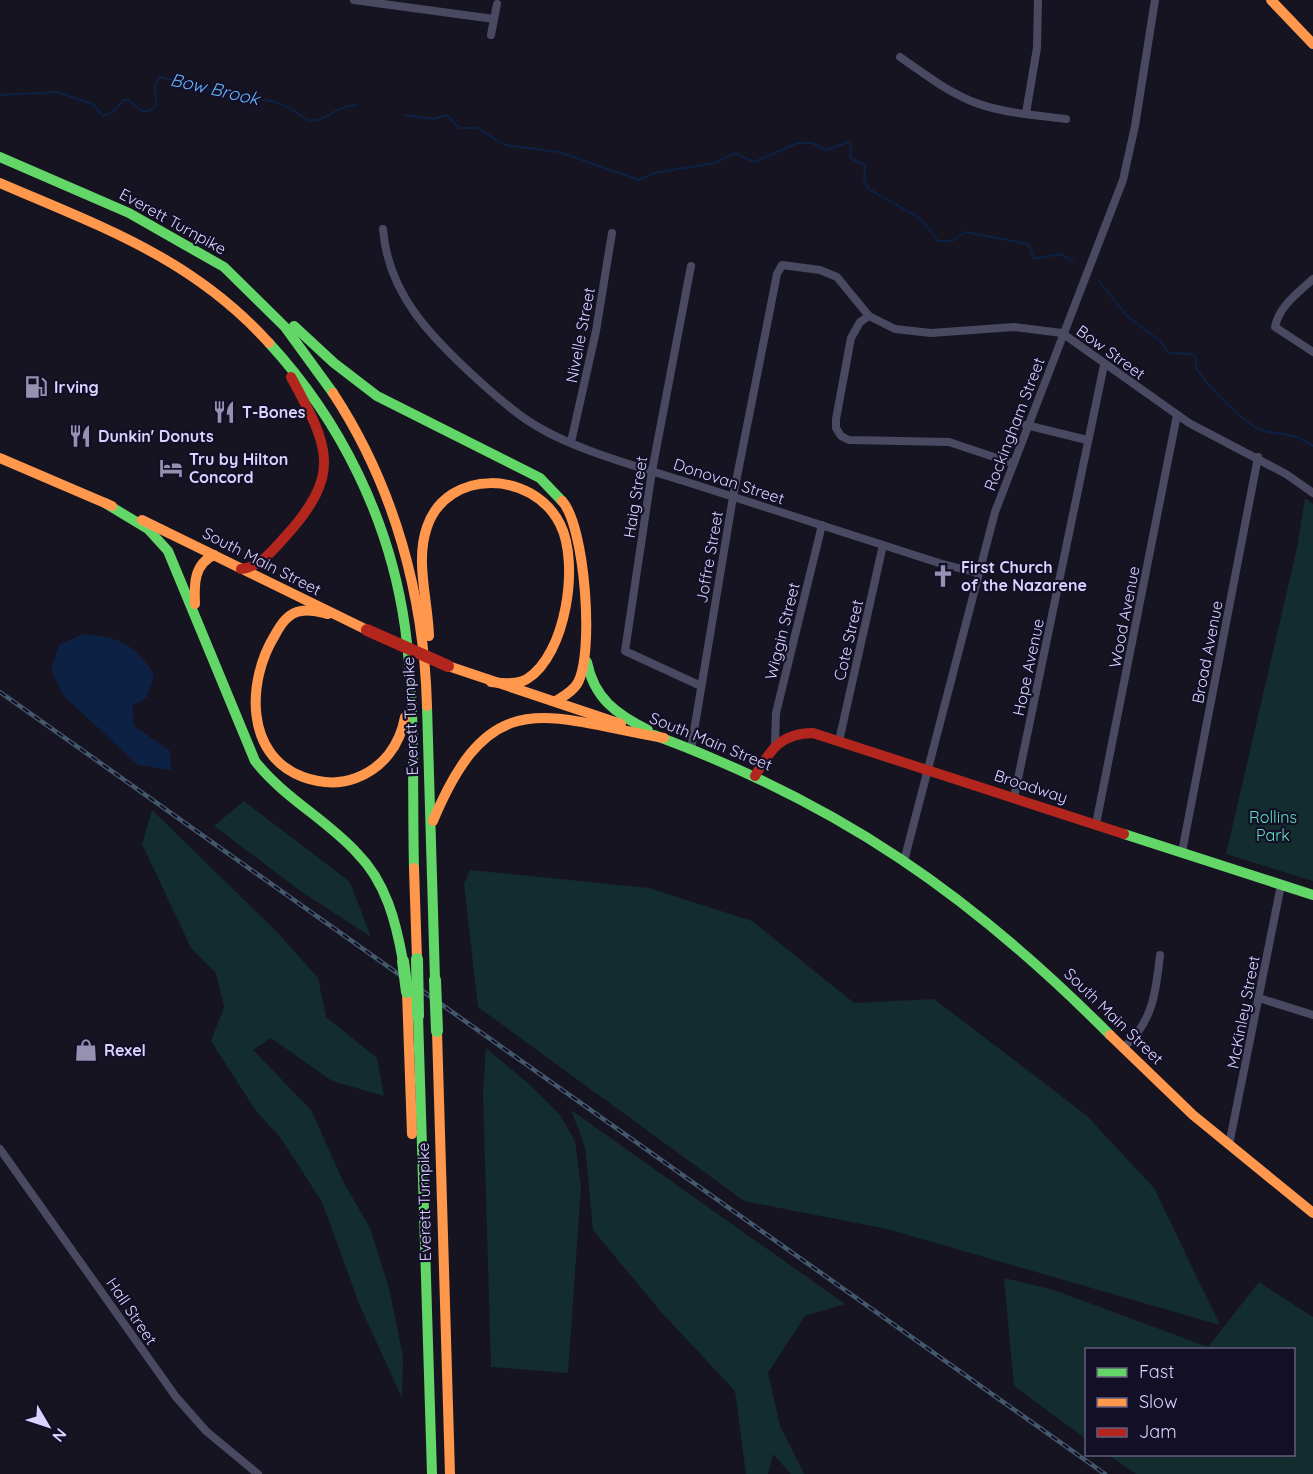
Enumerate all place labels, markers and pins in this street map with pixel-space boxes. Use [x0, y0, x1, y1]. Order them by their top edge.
fuel station icon: Irving [23, 374, 49, 400]
place label: Irving [54, 377, 99, 397]
restaurant icon: T-Bones [211, 399, 237, 425]
place label: T-Bones [242, 402, 306, 422]
restaurant icon: Dunkin' Donuts [67, 423, 93, 449]
place label: Dunkin' Donuts [98, 426, 214, 446]
place label: Tru by Hilton Concord [189, 449, 288, 487]
hotel icon: Tru by Hilton Concord [158, 455, 184, 481]
place label: First Church of the Nazarene [961, 557, 1087, 595]
church icon: First Church of the Nazarene [930, 563, 956, 589]
shop icon: Rexel [73, 1037, 99, 1063]
place label: Rexel [104, 1040, 146, 1060]

